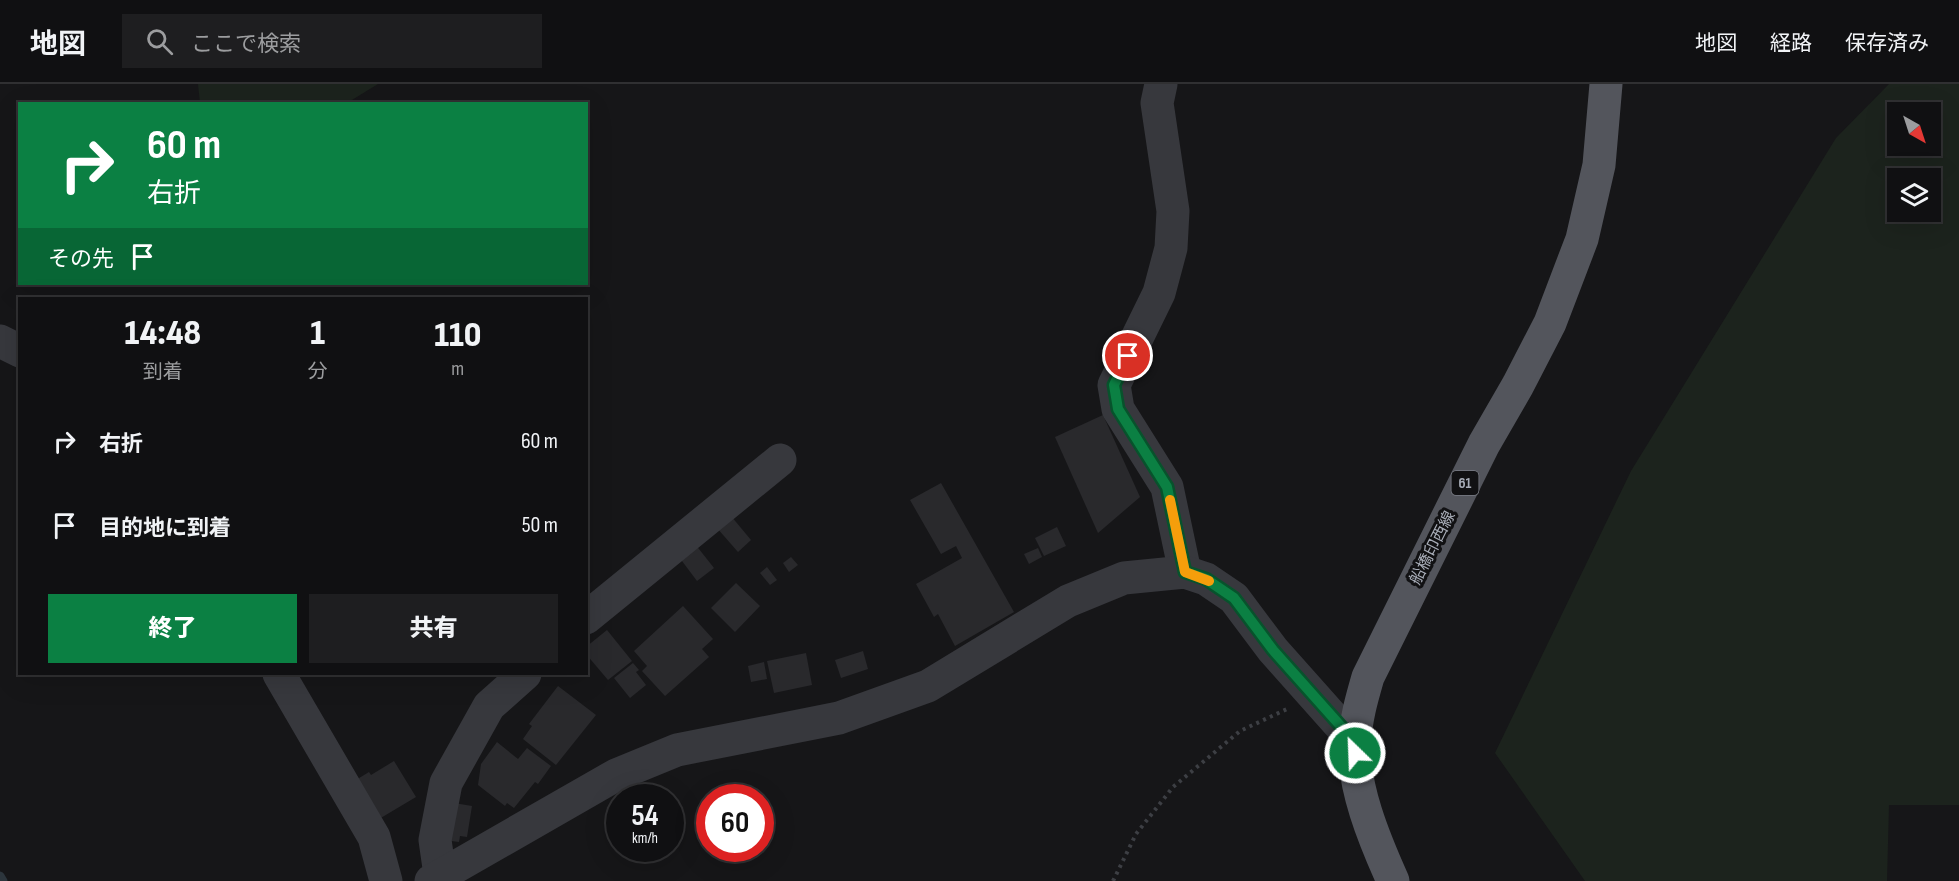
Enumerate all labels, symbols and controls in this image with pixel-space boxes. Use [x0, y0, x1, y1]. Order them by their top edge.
search box [122, 14, 542, 68]
icon: search [143, 25, 176, 58]
text: 地図 [30, 28, 86, 61]
text: ここで検索 [191, 31, 301, 58]
text: 地図 [1695, 31, 1737, 56]
text: 経路 [1770, 31, 1812, 56]
text: 保存済み [1845, 31, 1929, 56]
north arrow [1887, 102, 1941, 156]
map controls [1887, 102, 1941, 222]
text: 60 m [147, 120, 221, 171]
icon: right [48, 126, 126, 204]
button: layers [1887, 168, 1941, 222]
text: 右折 [147, 178, 201, 210]
icon: arrive [126, 240, 159, 273]
text: その先 [48, 246, 114, 273]
text: 14:48 [125, 312, 201, 355]
text: 1 [310, 312, 325, 355]
text: 110 [434, 314, 481, 357]
pin [1102, 330, 1153, 381]
icon: arrive [1111, 339, 1144, 372]
text: m [451, 357, 464, 381]
text: 到着 [143, 360, 183, 384]
text: 分 [308, 360, 328, 384]
icon: right [48, 425, 81, 458]
text: 60 m [521, 428, 558, 455]
text: 右折 [99, 431, 143, 458]
road number: 61 [1452, 471, 1478, 495]
street label: 船橋印西線 [1406, 508, 1460, 588]
icon: arrive [48, 509, 81, 542]
text: 50 m [522, 512, 558, 539]
text: 目的地に到着 [99, 515, 231, 542]
button: 終了 [48, 594, 297, 663]
button: 共有 [309, 594, 558, 663]
position arrow [1323, 721, 1387, 785]
speed limit sign: 60 [696, 784, 774, 862]
text: 54 [631, 798, 659, 834]
text: km/h [632, 829, 658, 848]

